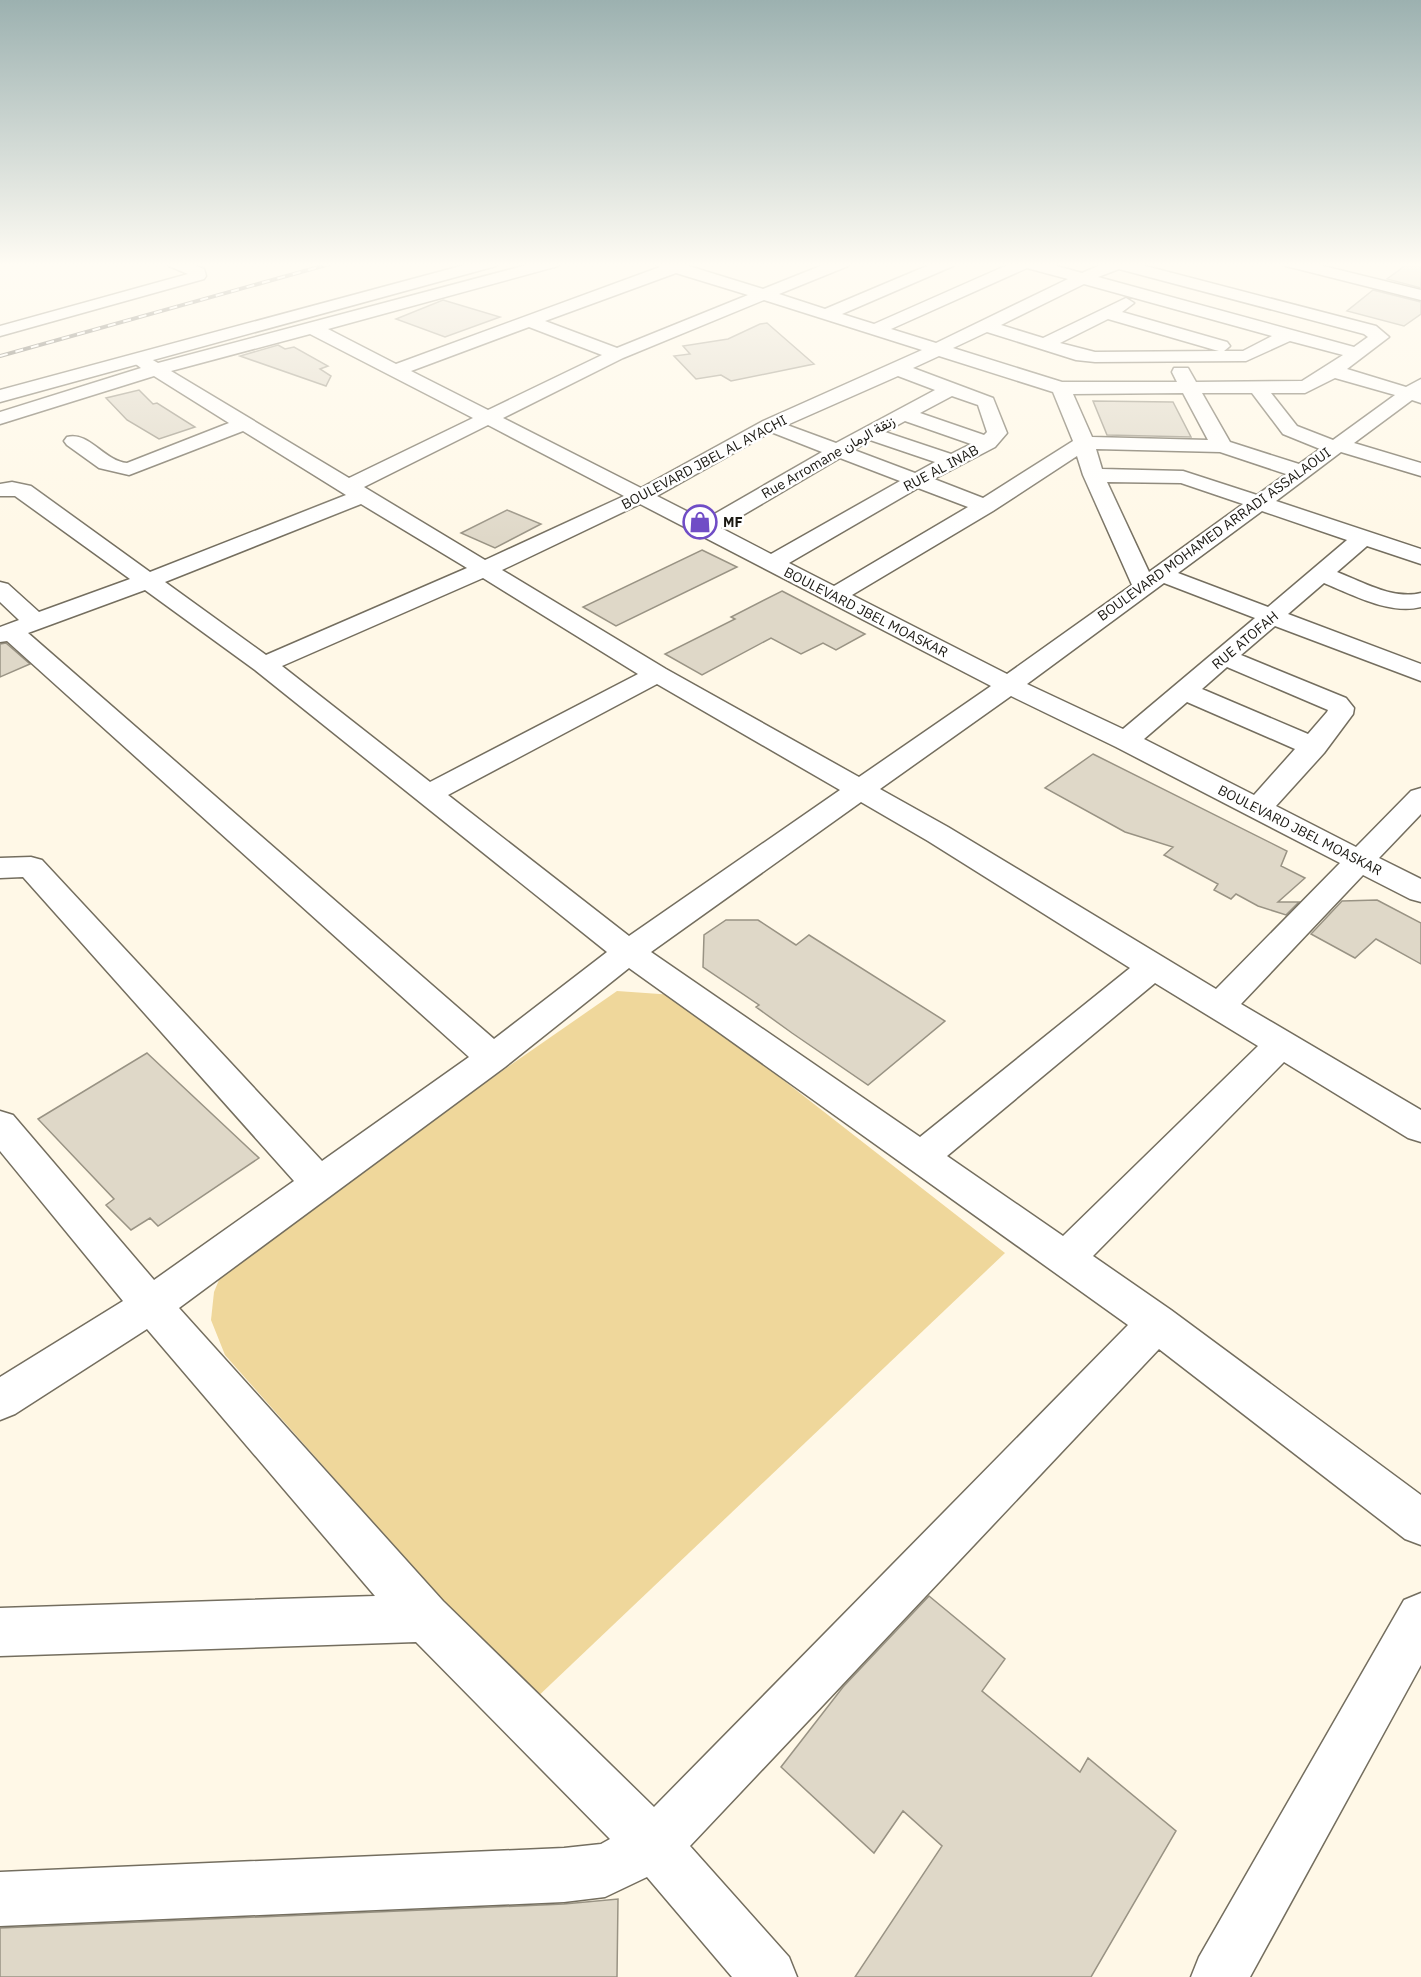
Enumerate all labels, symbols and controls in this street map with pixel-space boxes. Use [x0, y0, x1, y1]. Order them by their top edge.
street label: BOULEVARD JBEL AL AYACHI [618, 411, 790, 513]
street label: Rue Arromane زنقة الرمان [758, 411, 898, 503]
street label: RUE AL INAB [900, 441, 982, 495]
street label: BOULEVARD MOHAMED ARRADI ASSALAOUI [1094, 443, 1334, 625]
shop icon: MF [682, 504, 718, 540]
place label: MF [723, 513, 743, 531]
street label: BOULEVARD JBEL MOASKAR [781, 563, 951, 661]
street label: RUE ATOFAH [1208, 607, 1282, 673]
street label: BOULEVARD JBEL MOASKAR [1215, 781, 1385, 879]

